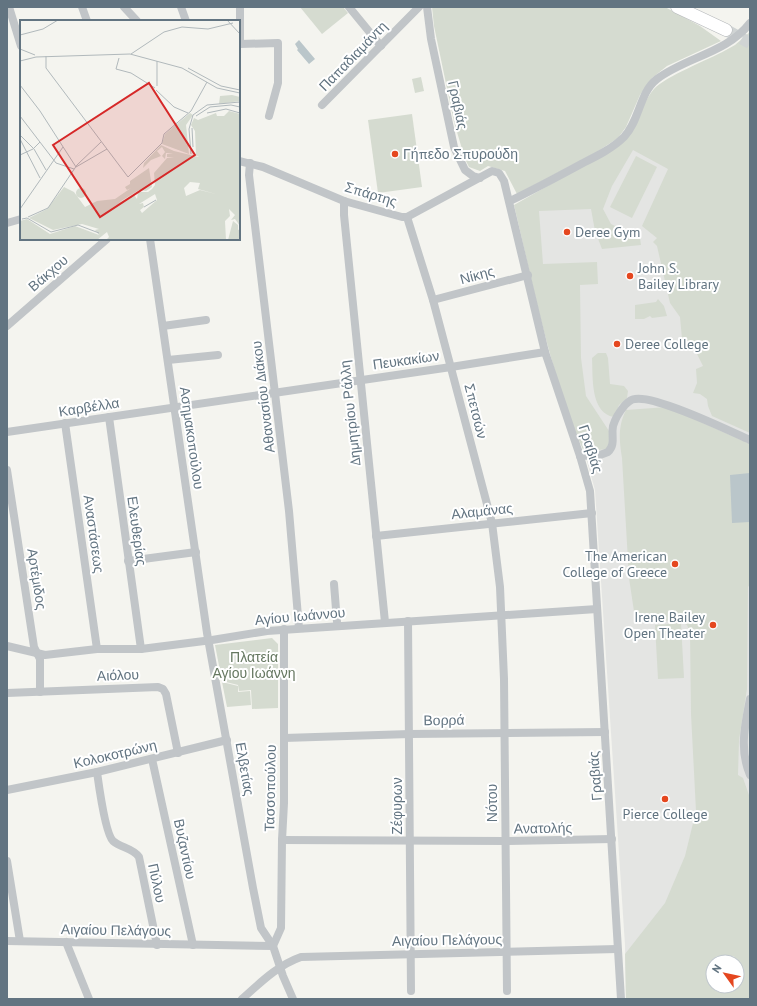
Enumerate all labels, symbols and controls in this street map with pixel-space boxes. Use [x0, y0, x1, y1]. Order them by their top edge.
street label: Παπαδιαμάντη [315, 17, 391, 95]
inset map [20, 20, 240, 240]
street label: Γραβιάς [444, 79, 472, 131]
place label: Γήπεδο Σπυρούδη [403, 145, 518, 163]
marker: Γήπεδο Σπυρούδη [390, 149, 400, 159]
street label: Σπάρτης [343, 178, 400, 211]
place label: Deree Gym [575, 223, 640, 241]
marker: Deree Gym [562, 227, 572, 237]
street label: Βάκχου [24, 251, 72, 295]
place label: John S. Bailey Library [637, 259, 720, 293]
street label: Νίκης [458, 262, 496, 288]
marker: John S. Bailey Library [625, 271, 635, 281]
place label: Deree College [625, 335, 709, 353]
marker: Deree College [612, 339, 622, 349]
street label: Αθανασίου Διάκου [247, 340, 279, 454]
street label: Πευκακίων [372, 346, 440, 374]
street label: Δημητρίου Ράλλη [335, 359, 365, 467]
street label: Σπετσών [460, 382, 492, 440]
street label: Ασημακοπούλου [176, 386, 208, 490]
street label: Καρβέλλα [57, 393, 121, 421]
street label: Γραβιάς [575, 423, 607, 476]
street label: Αναστάσεως [80, 494, 108, 575]
street label: Ελευθερίας [123, 495, 151, 567]
street label: Αλαμάνας [450, 499, 514, 523]
street label: Αρτέμιδος [23, 547, 51, 611]
place label: The American College of Greece [563, 547, 667, 581]
marker: The American College of Greece [670, 559, 680, 569]
street label: Αγίου Ιωάννου [254, 603, 346, 629]
place label: Irene Bailey Open Theater [624, 608, 705, 642]
marker: Irene Bailey Open Theater [708, 620, 718, 630]
park label: Πλατεία Αγίου Ιωάννη [212, 648, 296, 682]
street label: Αιόλου [97, 665, 139, 685]
street label: Βορρά [423, 711, 465, 729]
street label: Κολοκοτρώνη [72, 736, 158, 772]
street label: Ελβετίας [231, 741, 259, 797]
street label: Τασσοπούλου [260, 744, 280, 832]
street label: Γραβιάς [584, 750, 606, 801]
street label: Ζέφυρων [388, 777, 406, 835]
street label: Νότου [483, 784, 501, 822]
marker: Pierce College [660, 794, 670, 804]
place label: Pierce College [622, 805, 708, 823]
street label: Βυζαντίου [170, 817, 200, 881]
street label: Ανατολής [514, 818, 573, 838]
street label: Πύλου [144, 862, 170, 904]
street label: Αιγαίου Πελάγους [61, 920, 172, 940]
street label: Αιγαίου Πελάγους [392, 930, 503, 950]
north arrow [705, 954, 745, 994]
text: N [709, 962, 724, 975]

